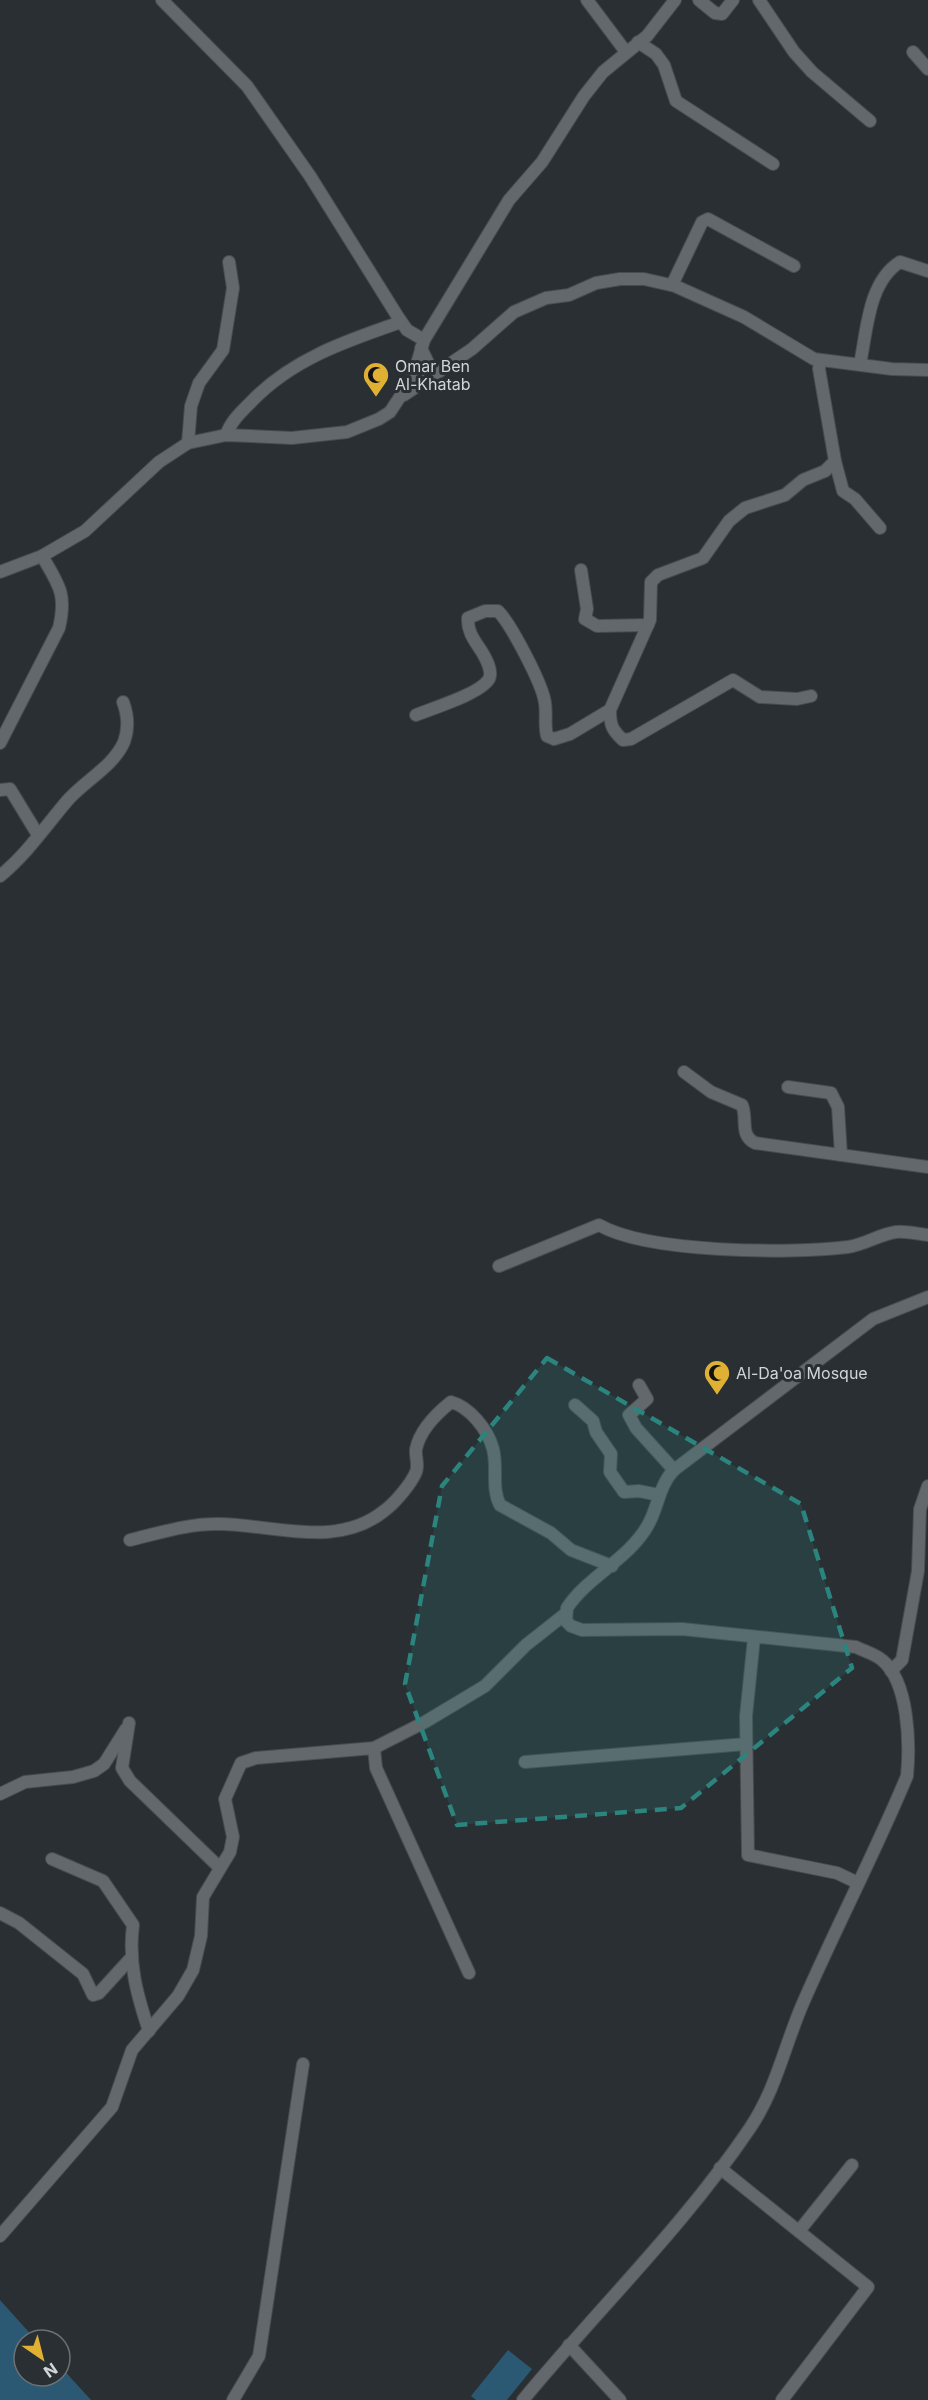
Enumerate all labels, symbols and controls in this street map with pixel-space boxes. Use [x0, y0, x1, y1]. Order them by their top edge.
place label: Omar Ben Al-Khatab [395, 356, 471, 394]
mosque icon: Omar Ben Al-Khatab [361, 360, 391, 398]
mosque icon: Al-Da'oa Mosque [702, 1358, 732, 1396]
place label: Al-Da'oa Mosque [736, 1363, 868, 1383]
north arrow [12, 2328, 72, 2388]
text: N [40, 2359, 61, 2382]

